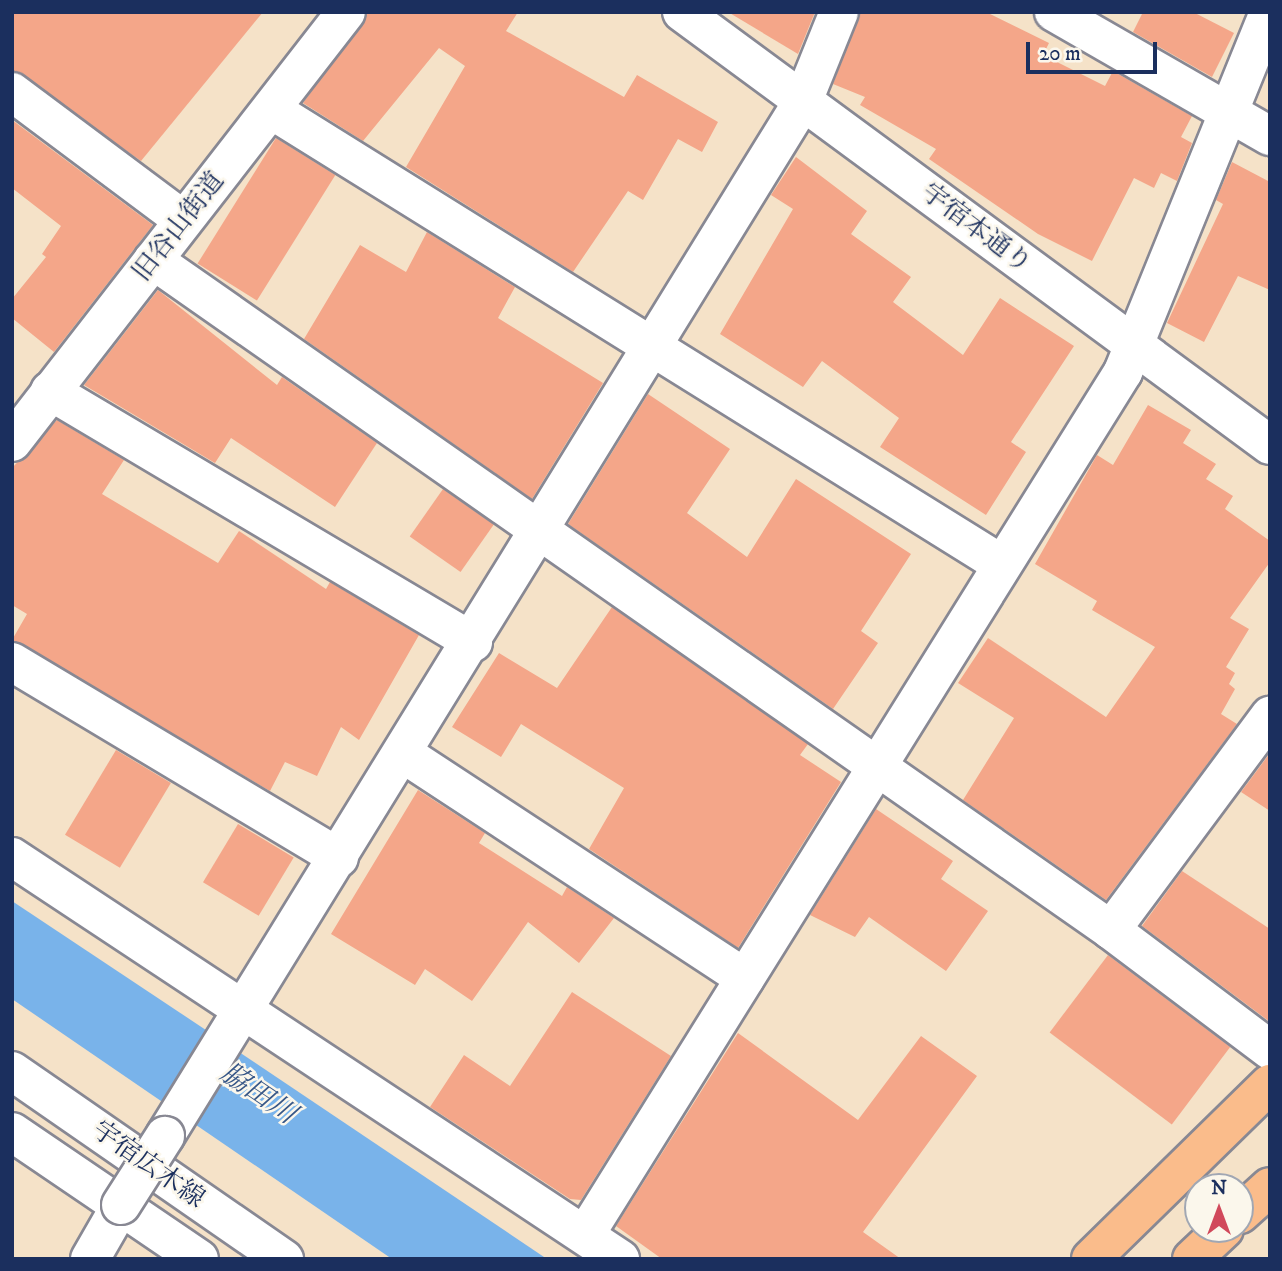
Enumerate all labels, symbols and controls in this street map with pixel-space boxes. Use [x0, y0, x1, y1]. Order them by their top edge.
scale bar [1030, 28, 1161, 72]
text: 20 m [1039, 41, 1081, 67]
street label: 旧谷山街道 [127, 166, 231, 288]
street label: 宇宿本通り [915, 177, 1037, 281]
water label: 脇田川 [214, 1057, 302, 1131]
street label: 宇宿広木線 [86, 1115, 210, 1215]
north arrow [1184, 1173, 1254, 1243]
text: N [1211, 1177, 1227, 1200]

